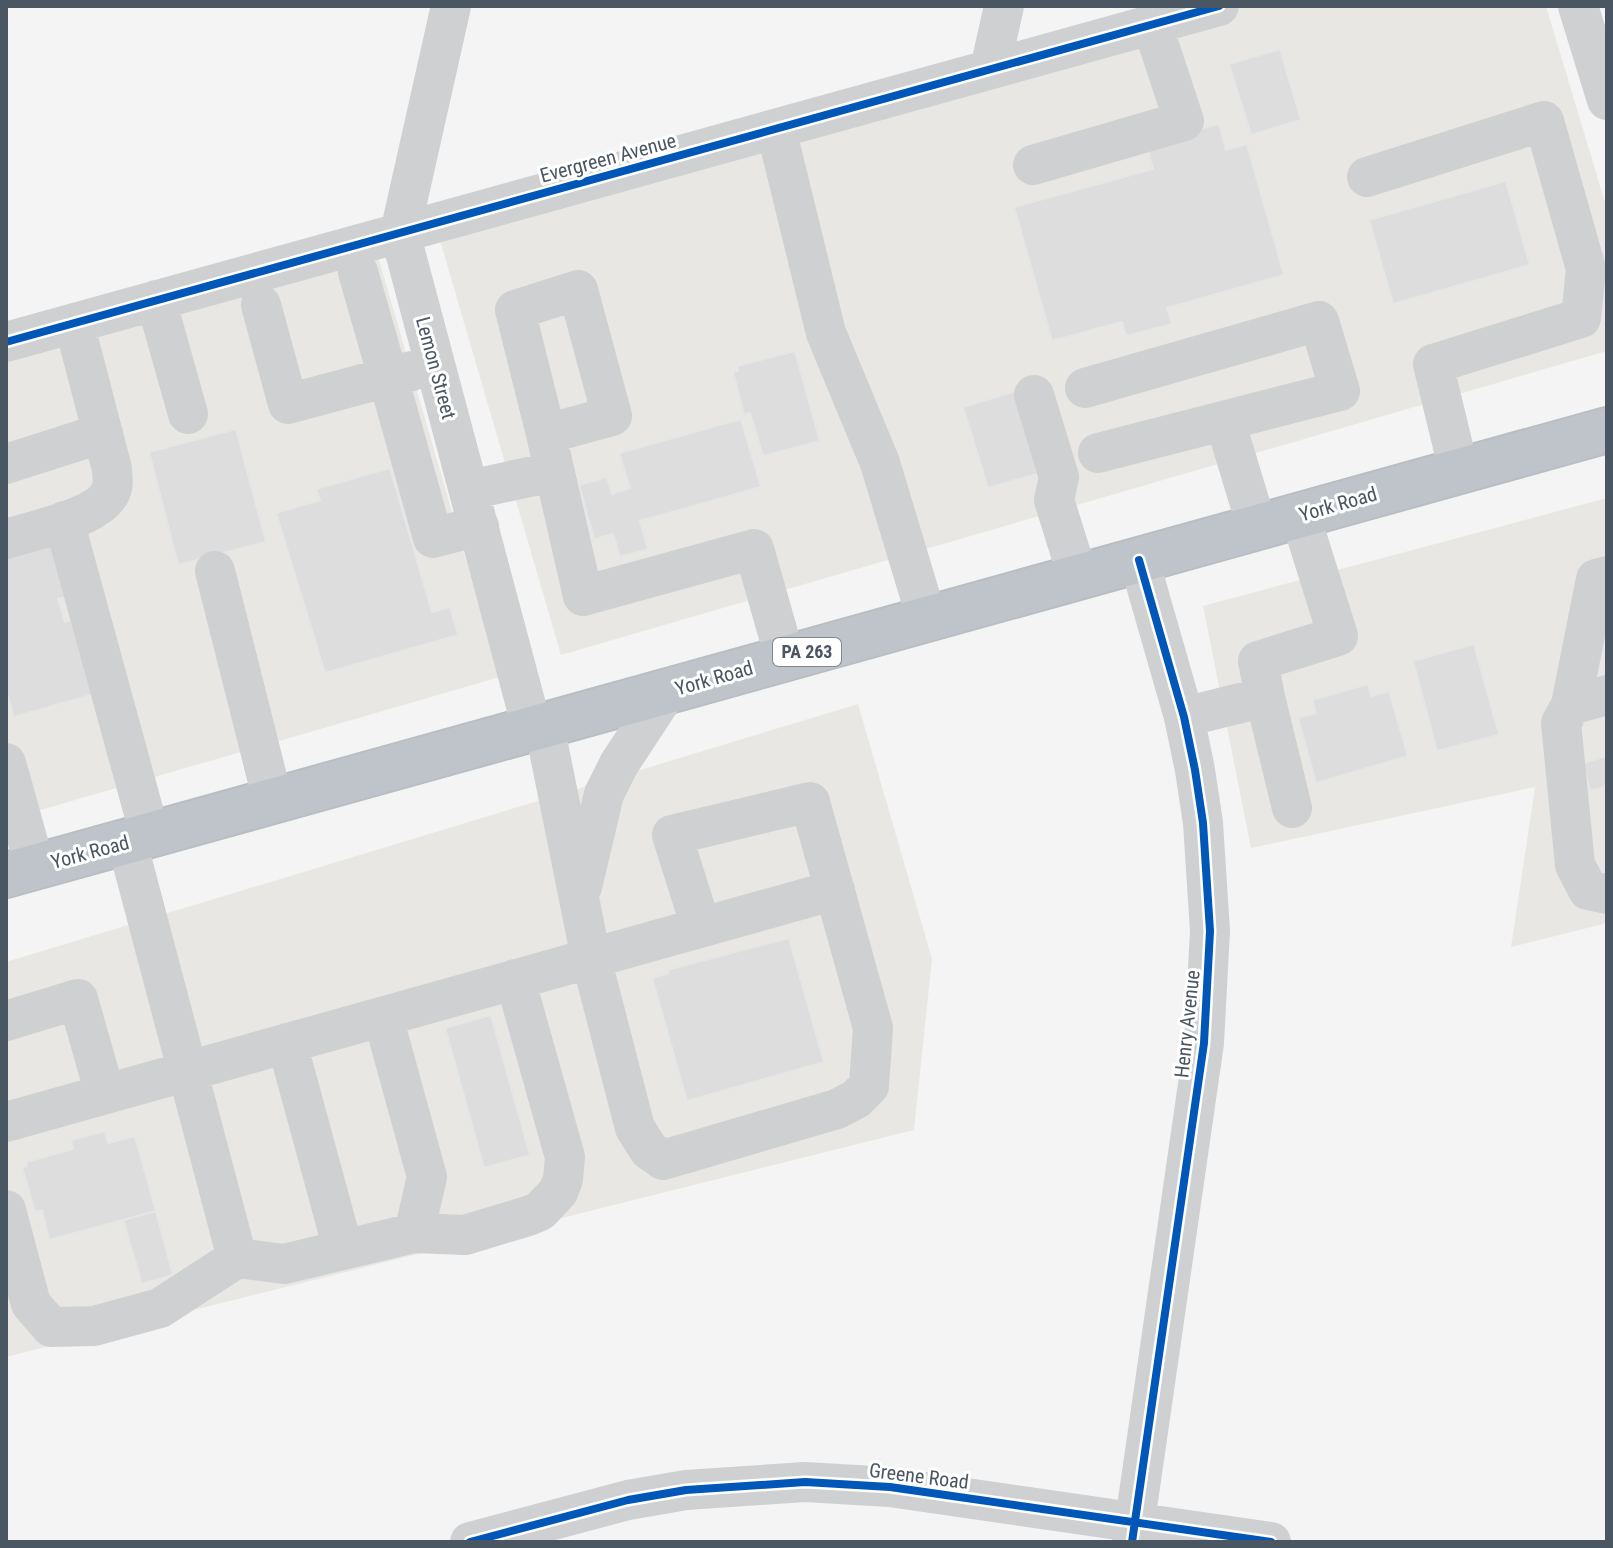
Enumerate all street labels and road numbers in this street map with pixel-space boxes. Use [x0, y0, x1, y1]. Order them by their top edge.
street label: Evergreen Avenue [537, 128, 679, 188]
street label: Lemon Street [411, 314, 461, 422]
street label: York Road [1296, 481, 1380, 527]
road number: PA 263 [773, 638, 841, 666]
street label: York Road [672, 655, 756, 701]
street label: York Road [48, 830, 132, 874]
street label: Henry Avenue [1169, 969, 1205, 1079]
street label: Greene Road [868, 1458, 970, 1494]

